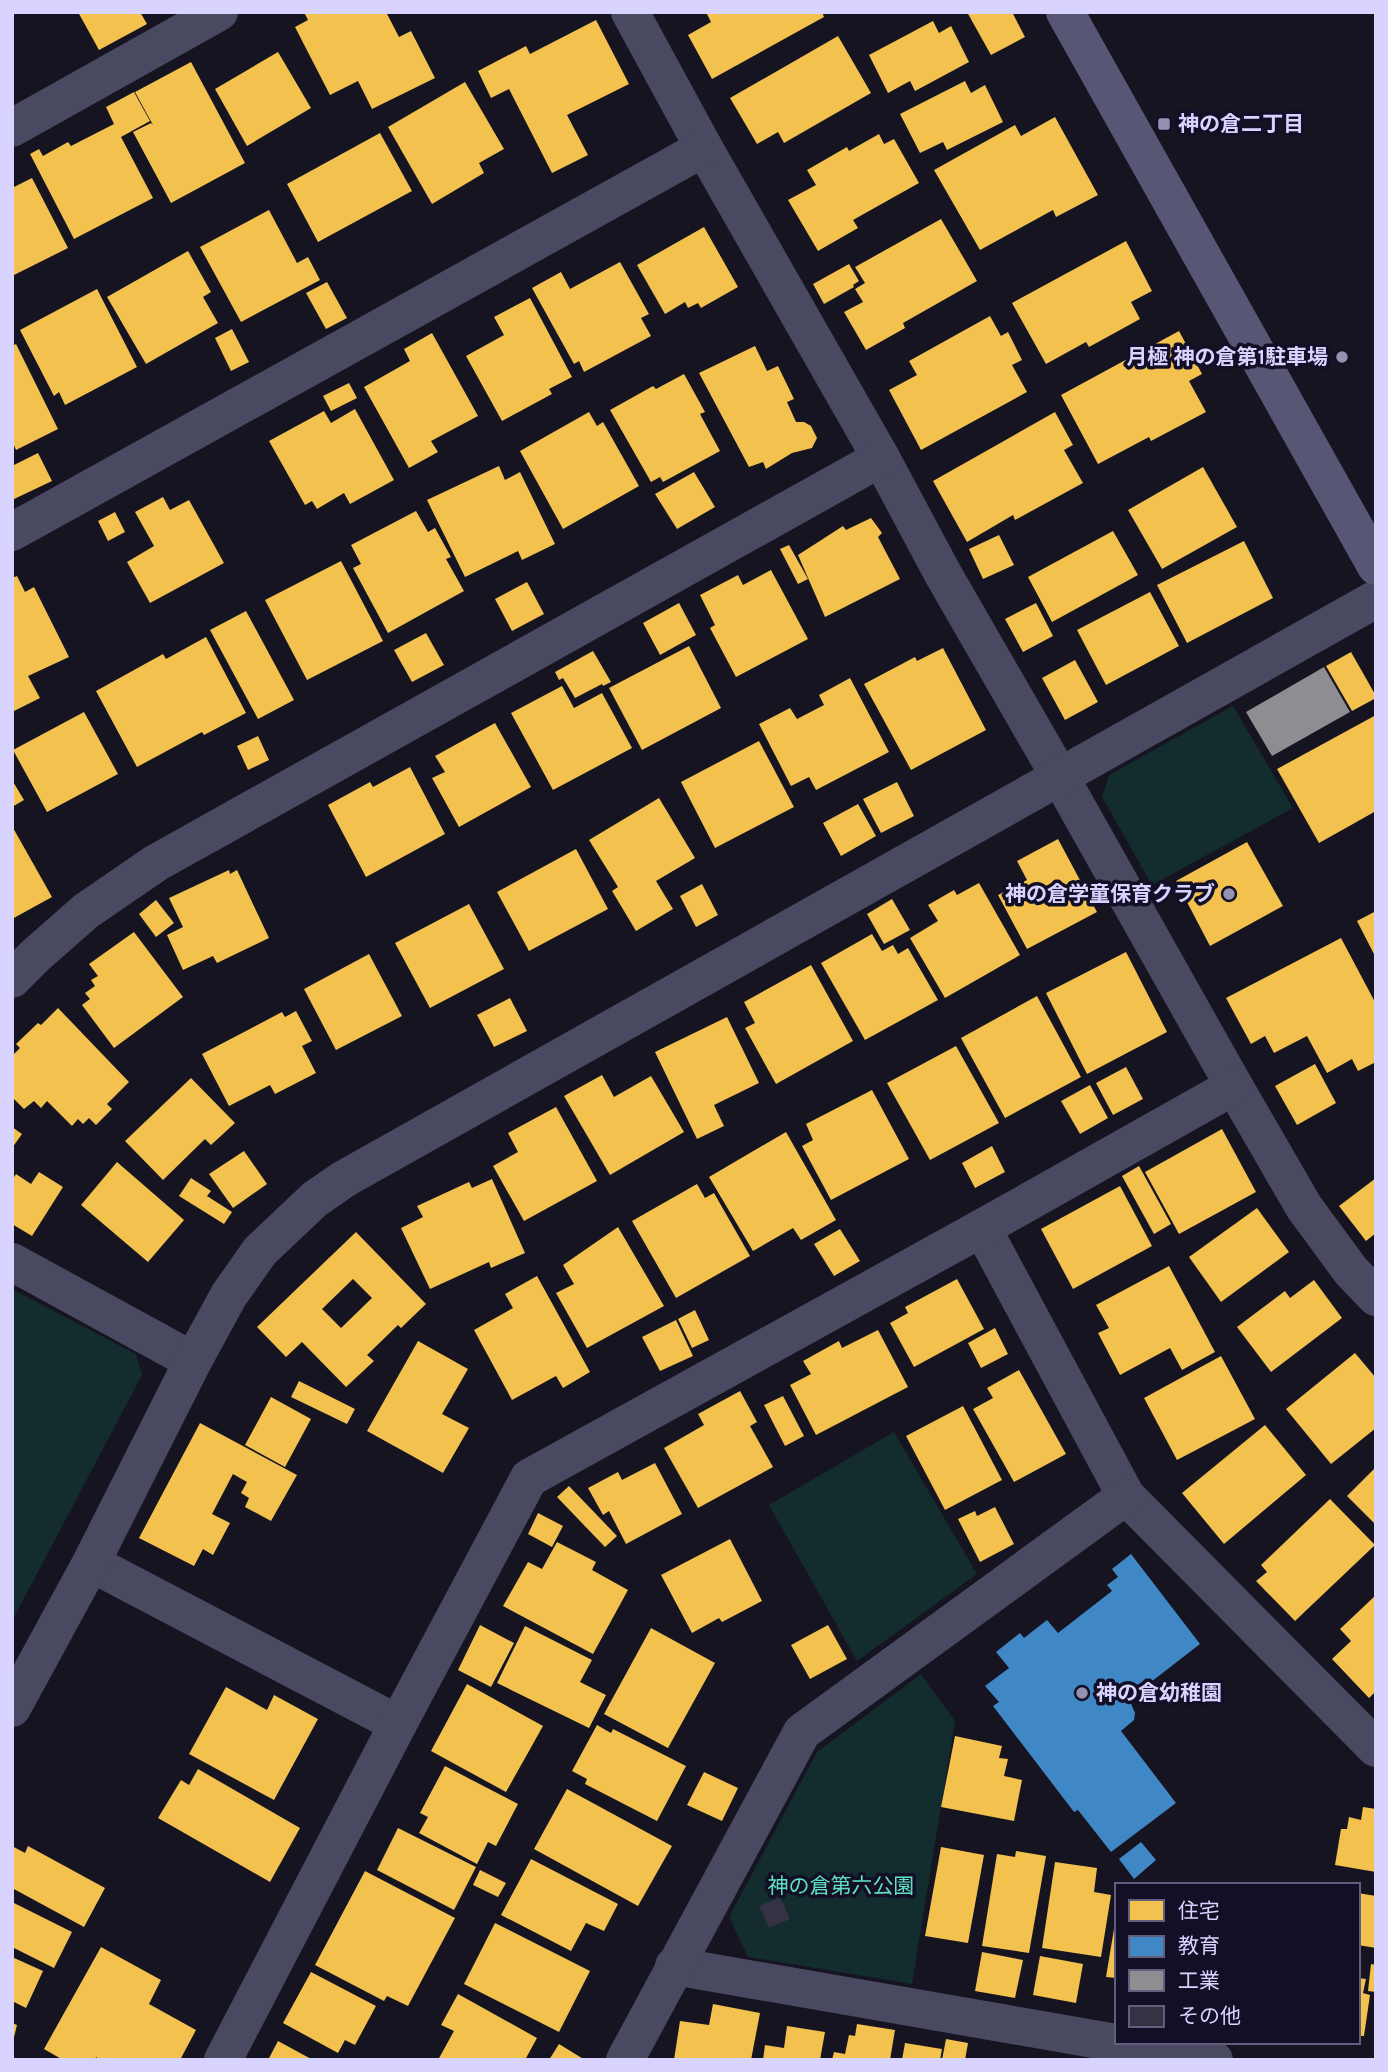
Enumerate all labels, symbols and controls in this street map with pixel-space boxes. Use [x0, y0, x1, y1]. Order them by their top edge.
place label: 神の倉二丁目 [1178, 112, 1304, 136]
marker: 神の倉二丁目 [1156, 116, 1172, 132]
place label: 月極 神の倉第1駐車場 [1126, 345, 1328, 369]
marker: 月極 神の倉第1駐車場 [1334, 349, 1350, 365]
place label: 神の倉学童保育クラブ [1005, 882, 1215, 906]
marker: 神の倉学童保育クラブ [1221, 886, 1237, 902]
place label: 神の倉幼稚園 [1096, 1681, 1222, 1705]
marker: 神の倉幼稚園 [1074, 1685, 1090, 1701]
park label: 神の倉第六公園 [768, 1874, 915, 1898]
legend [1115, 1883, 1360, 2044]
text: 住宅 [1178, 1899, 1220, 1923]
text: 教育 [1178, 1934, 1220, 1958]
text: 工業 [1178, 1969, 1220, 1993]
text: その他 [1178, 2004, 1241, 2028]

